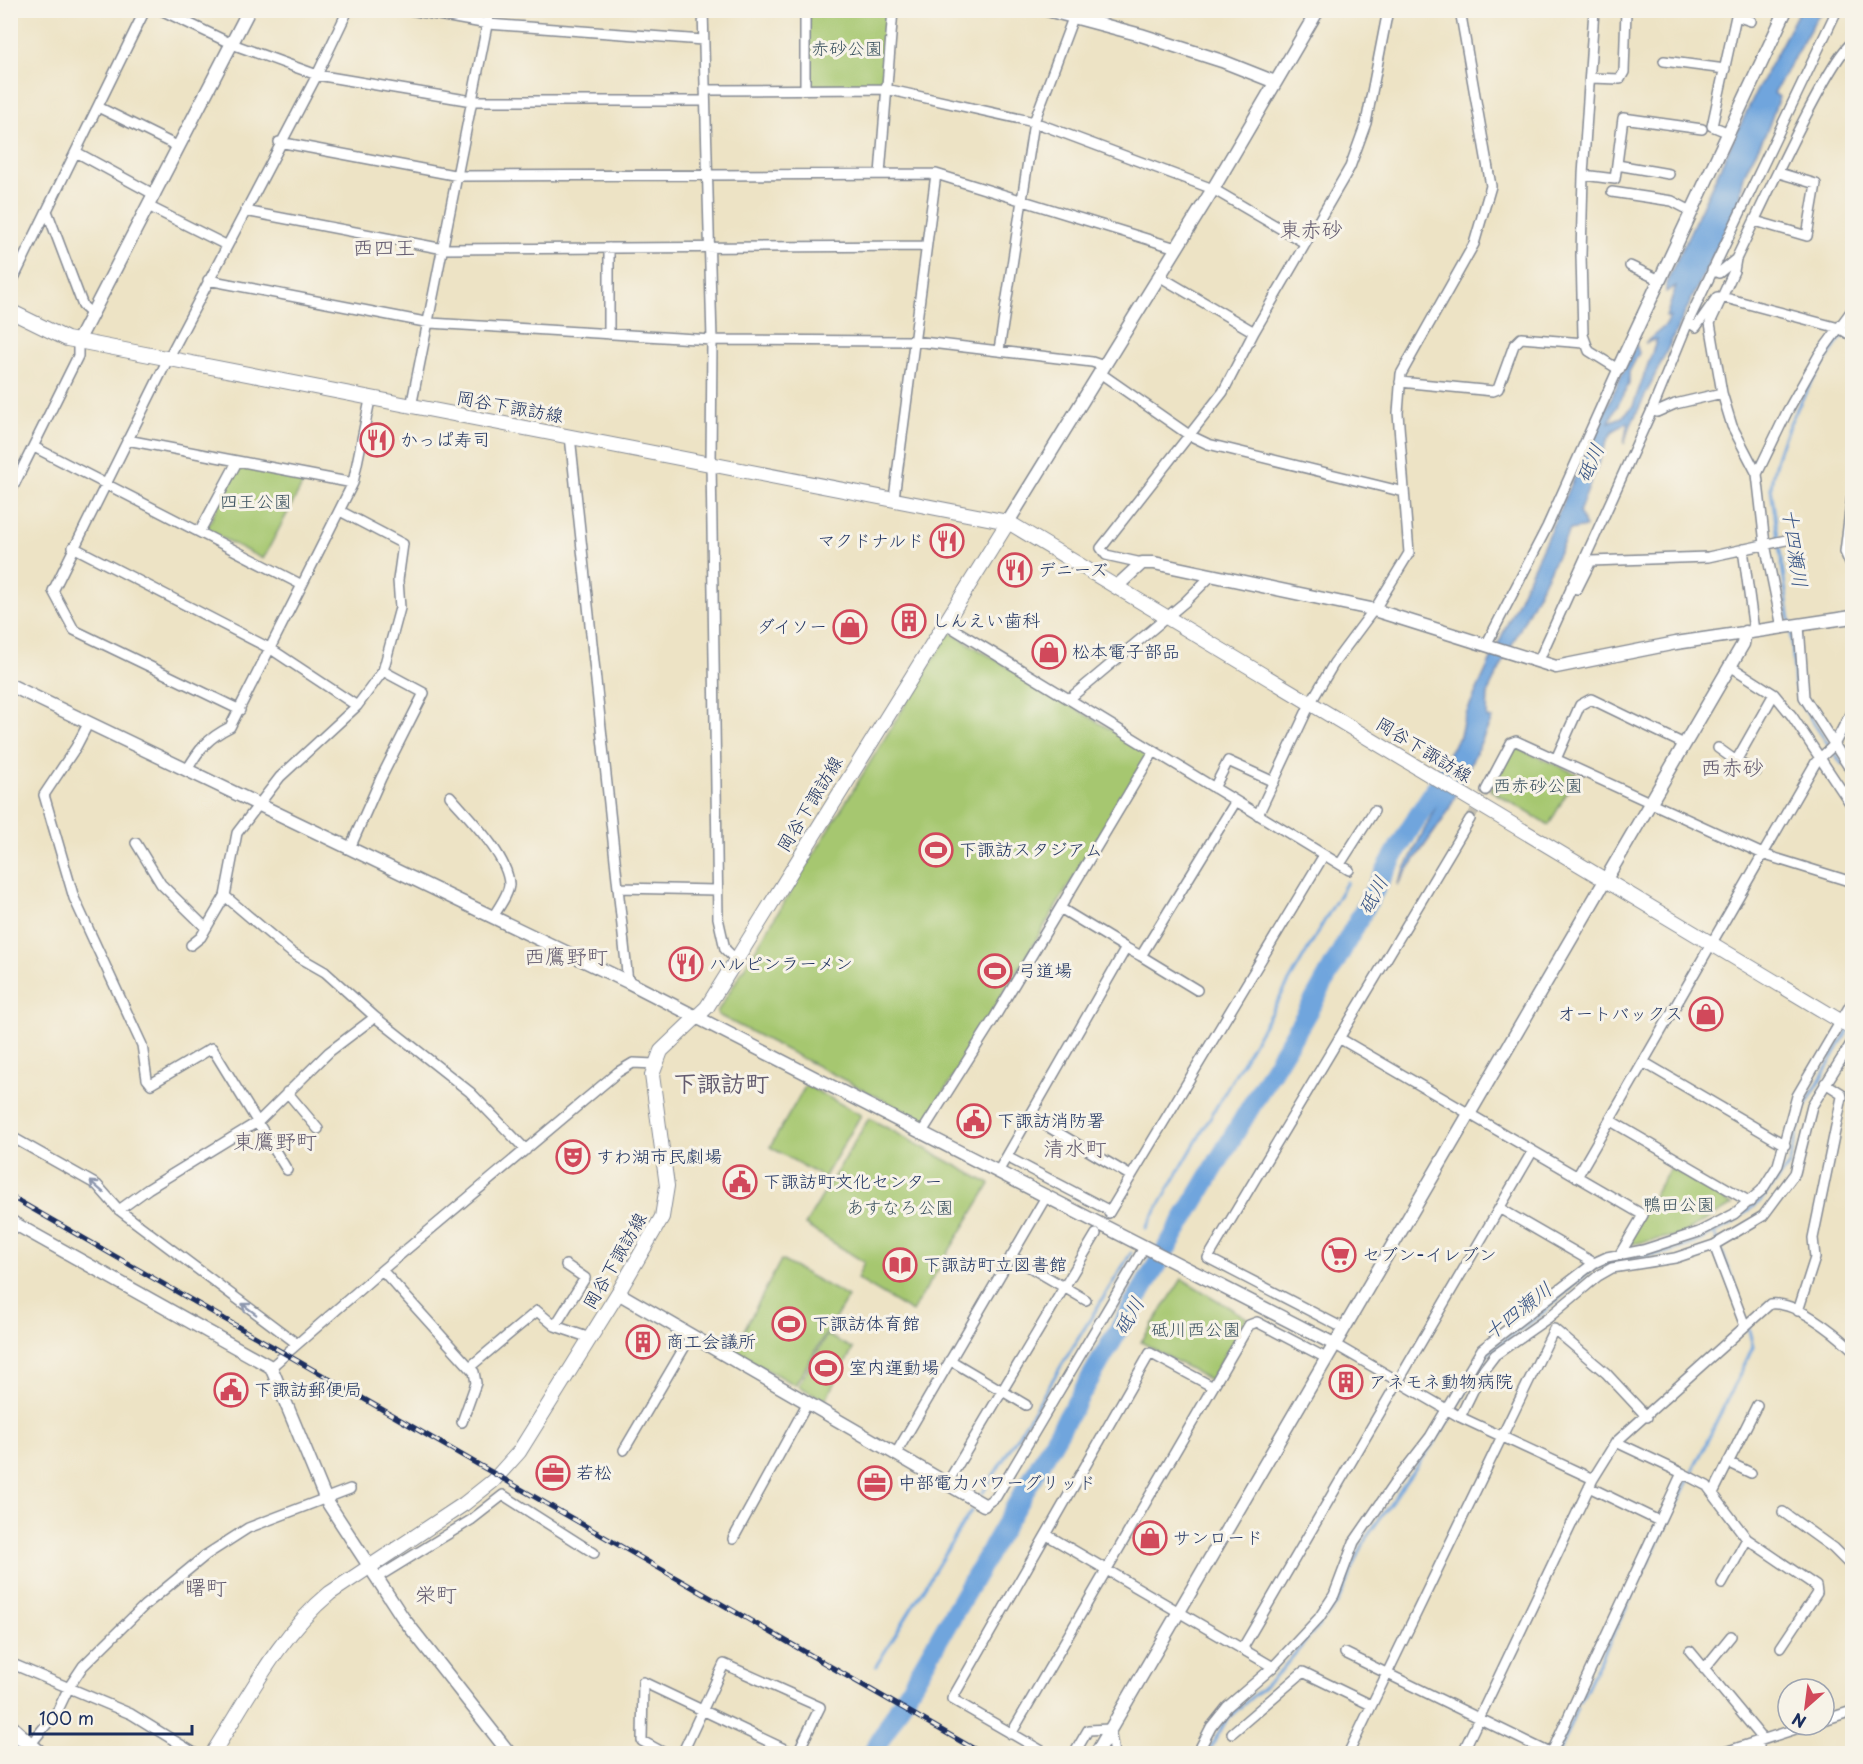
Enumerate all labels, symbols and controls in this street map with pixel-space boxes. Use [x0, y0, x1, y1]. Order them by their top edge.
park label: 赤砂公園 [811, 34, 883, 61]
district label: 東赤砂 [1280, 212, 1343, 244]
district label: 西四王 [353, 230, 416, 262]
street label: 岡谷下諏訪線 [455, 383, 566, 428]
restaurant icon: かっぱ寿司 [359, 422, 395, 458]
place label: かっぱ寿司 [400, 425, 490, 452]
water label: 砥川 [1567, 438, 1611, 487]
park label: 四王公園 [220, 487, 292, 514]
water label: 十四瀬川 [1776, 506, 1816, 590]
restaurant icon: マクドナルド [929, 523, 965, 559]
place label: マクドナルド [817, 526, 924, 553]
restaurant icon: デニーズ [997, 552, 1033, 588]
place label: デニーズ [1038, 555, 1108, 582]
building icon: しんえい歯科 [891, 603, 927, 639]
place label: しんえい歯科 [932, 606, 1040, 633]
shop icon: ダイソー [832, 609, 868, 645]
place label: ダイソー [757, 612, 827, 639]
shop icon: 松本電子部品 [1031, 634, 1067, 670]
place label: 松本電子部品 [1072, 637, 1180, 664]
street label: 岡谷下諏訪線 [1372, 709, 1478, 788]
street label: 岡谷下諏訪線 [769, 750, 848, 856]
district label: 西赤砂 [1701, 750, 1764, 782]
park label: 西赤砂公園 [1493, 771, 1583, 798]
sports icon: 下諏訪スタジアム [918, 832, 954, 868]
place label: 下諏訪スタジアム [959, 835, 1103, 862]
water label: 砥川 [1349, 870, 1395, 919]
district label: 西鷹野町 [524, 939, 608, 971]
restaurant icon: ハルピンラーメン [668, 946, 704, 982]
place label: ハルピンラーメン [709, 949, 853, 976]
sports icon: 弓道場 [977, 953, 1013, 989]
place label: 弓道場 [1018, 956, 1072, 983]
shop icon: オートバックス [1688, 996, 1724, 1032]
place label: オートバックス [1557, 999, 1683, 1026]
district label: 下諏訪町 [673, 1064, 769, 1100]
public building icon: 下諏訪消防署 [956, 1103, 992, 1139]
place label: 下諏訪消防署 [997, 1106, 1105, 1133]
district label: 東鷹野町 [233, 1124, 317, 1156]
district label: 清水町 [1044, 1131, 1107, 1163]
theatre icon: すわ湖市民劇場 [555, 1139, 591, 1175]
place label: すわ湖市民劇場 [596, 1142, 722, 1169]
public building icon: 下諏訪町文化センター [722, 1164, 758, 1200]
place label: 下諏訪町文化センター [763, 1167, 942, 1194]
one-way arrow [90, 1180, 105, 1194]
park label: 鴨田公園 [1643, 1190, 1715, 1217]
park label: あすなろ公園 [846, 1193, 954, 1220]
street label: 岡谷下諏訪線 [575, 1207, 652, 1314]
supermarket icon: セブン-イレブン [1321, 1237, 1357, 1273]
place label: セブン-イレブン [1362, 1240, 1497, 1267]
library icon: 下諏訪町立図書館 [882, 1247, 918, 1283]
place label: 下諏訪町立図書館 [923, 1250, 1067, 1277]
water label: 十四瀬川 [1477, 1274, 1558, 1347]
water label: 砥川 [1105, 1291, 1151, 1340]
one-way arrow [241, 1303, 257, 1315]
sports icon: 下諏訪体育館 [771, 1306, 807, 1342]
place label: 下諏訪体育館 [812, 1309, 920, 1336]
park label: 砥川西公園 [1151, 1315, 1241, 1342]
building icon: 商工会議所 [625, 1324, 661, 1360]
place label: 商工会議所 [666, 1327, 756, 1354]
sports icon: 室内運動場 [808, 1350, 844, 1386]
place label: 室内運動場 [849, 1353, 939, 1380]
building icon: アネモネ動物病院 [1328, 1364, 1364, 1400]
place label: アネモネ動物病院 [1369, 1367, 1513, 1394]
public building icon: 下諏訪郵便局 [213, 1372, 249, 1408]
place label: 下諏訪郵便局 [254, 1375, 362, 1402]
office icon: 若松 [535, 1455, 571, 1491]
place label: 若松 [576, 1458, 612, 1485]
office icon: 中部電力パワーグリッド [857, 1465, 893, 1501]
place label: 中部電力パワーグリッド [898, 1468, 1096, 1495]
shop icon: サンロード [1132, 1520, 1168, 1556]
place label: サンロード [1173, 1523, 1263, 1550]
district label: 曙町 [185, 1570, 227, 1602]
district label: 栄町 [415, 1577, 457, 1609]
north arrow [1776, 1677, 1836, 1737]
scale bar [30, 1698, 192, 1736]
text: 100 m [39, 1704, 94, 1731]
text: N [1787, 1708, 1810, 1735]

